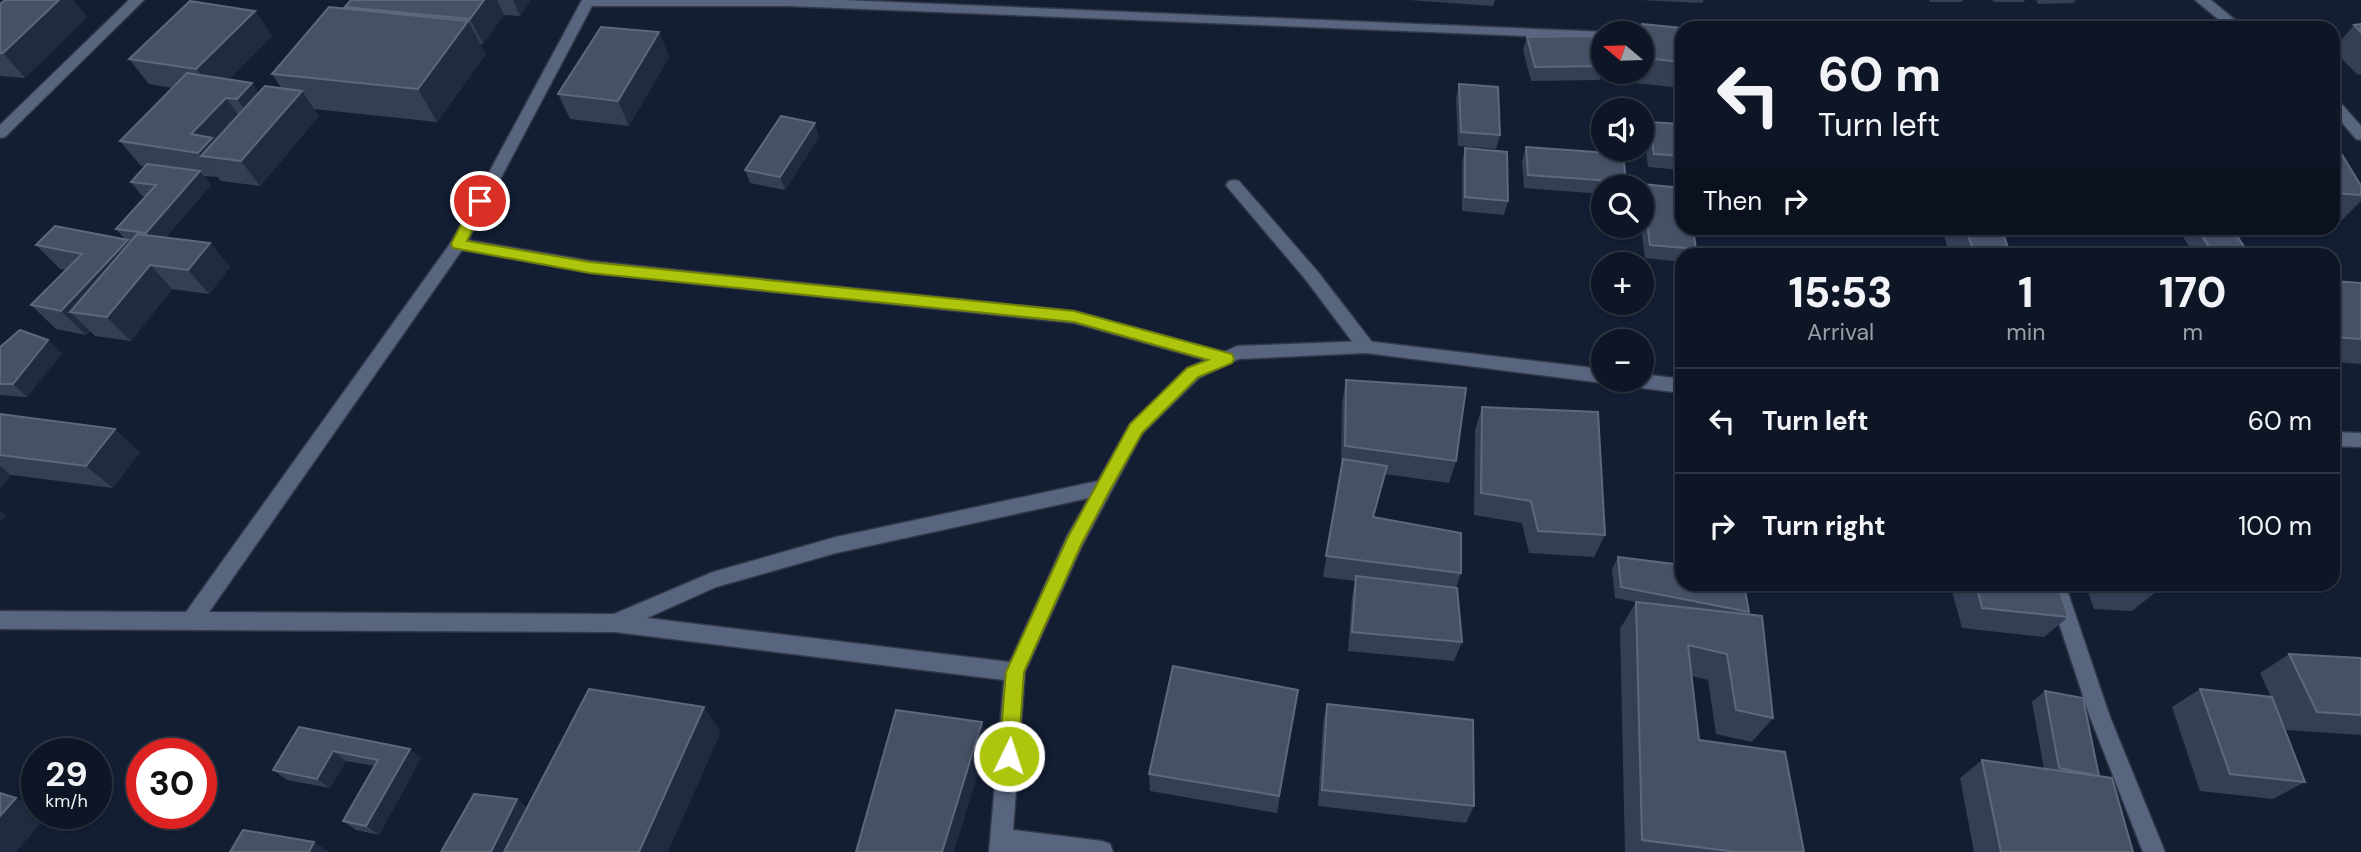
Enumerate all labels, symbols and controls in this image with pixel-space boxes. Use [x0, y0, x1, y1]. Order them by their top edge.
north arrow [1591, 21, 1654, 84]
map controls [1591, 21, 1654, 392]
text: 60 m [1818, 42, 1941, 106]
icon: left [1703, 49, 1794, 140]
button: sound [1591, 98, 1654, 161]
text: Turn left [1818, 104, 1940, 146]
pin [450, 171, 510, 231]
button: search [1591, 175, 1654, 238]
icon: arrive [461, 182, 499, 220]
icon: right [1776, 182, 1814, 220]
text: Then [1703, 184, 1762, 218]
button: + [1591, 252, 1654, 315]
text: 15:53 [1789, 265, 1893, 320]
text: 1 [2018, 265, 2034, 320]
text: 170 [2159, 265, 2226, 320]
text: Arrival [1807, 317, 1874, 347]
text: min [2006, 317, 2045, 347]
text: m [2182, 317, 2203, 347]
button: − [1591, 329, 1654, 392]
icon: left [1703, 402, 1741, 440]
text: Turn left [1762, 404, 1869, 438]
text: 60 m [2248, 404, 2312, 438]
icon: right [1703, 507, 1741, 545]
text: Turn right [1762, 509, 1886, 543]
text: 100 m [2238, 509, 2312, 543]
position arrow [972, 719, 1046, 793]
speed limit sign: 30 [126, 738, 217, 829]
text: 29 [45, 751, 88, 797]
text: km/h [45, 789, 88, 813]

